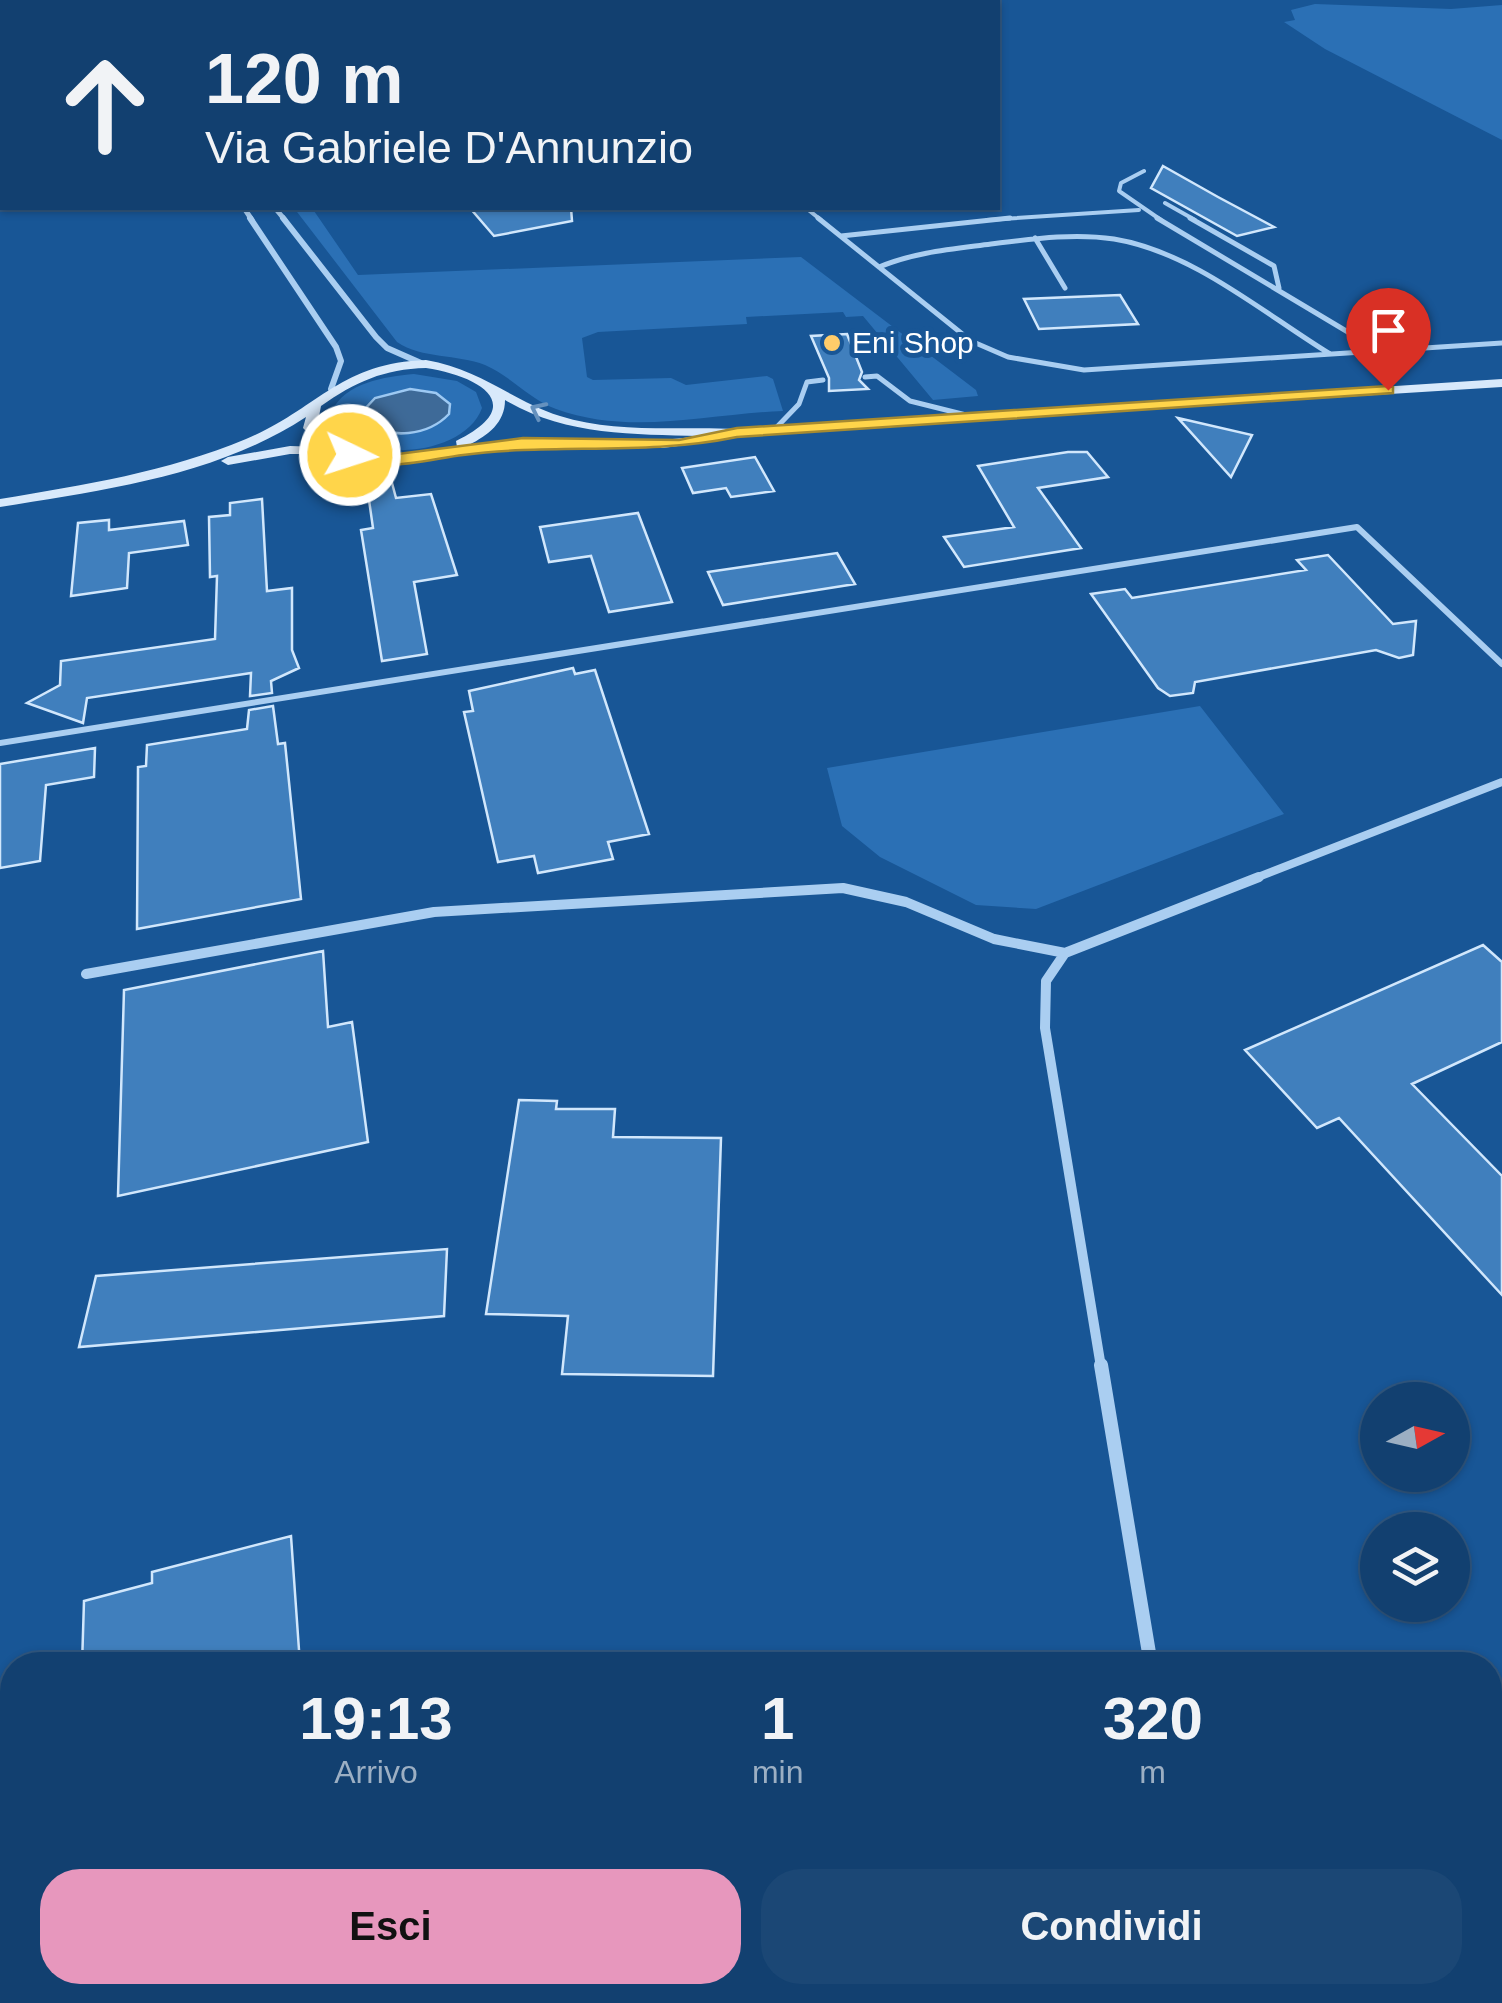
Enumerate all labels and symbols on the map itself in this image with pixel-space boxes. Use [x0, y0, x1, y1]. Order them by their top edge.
pin [1346, 288, 1431, 391]
place label: Eni Shop [852, 326, 974, 359]
marker: Eni Shop [821, 332, 843, 354]
one-way arrow [530, 402, 548, 422]
position arrow [298, 403, 402, 507]
north arrow [1360, 1382, 1470, 1492]

